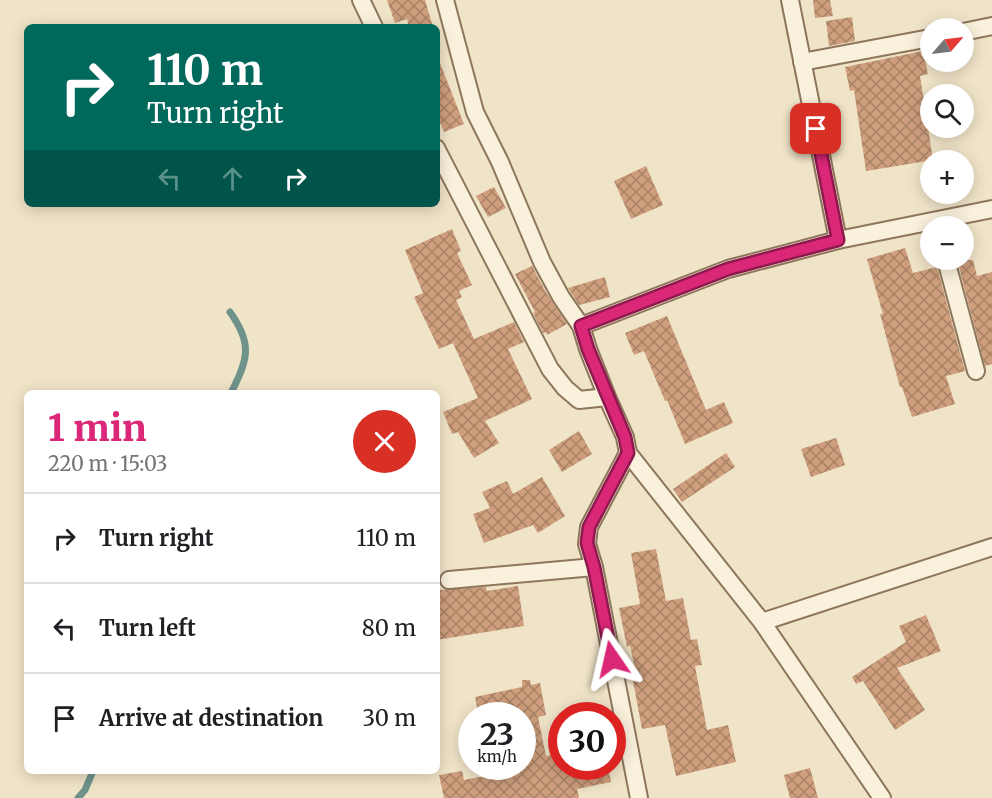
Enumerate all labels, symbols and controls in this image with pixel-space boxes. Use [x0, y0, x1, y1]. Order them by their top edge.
north arrow [920, 18, 974, 72]
map controls [920, 18, 974, 270]
text: 110 m [147, 44, 263, 96]
icon: right [48, 48, 126, 126]
button: search [920, 84, 974, 138]
text: Turn right [147, 96, 284, 130]
pin [790, 103, 841, 154]
icon: arrive [799, 112, 832, 145]
button: + [920, 150, 974, 204]
icon: left [153, 162, 186, 195]
icon: ahead [216, 162, 249, 195]
icon: right [279, 162, 312, 195]
button: − [920, 216, 974, 270]
text: 1 min [48, 406, 147, 451]
button: close [353, 410, 416, 473]
text: 220 m · 15:03 [48, 451, 167, 476]
icon: right [48, 522, 81, 555]
text: Turn right [99, 524, 213, 552]
text: 110 m [357, 524, 416, 552]
icon: left [48, 612, 81, 645]
text: Turn left [99, 614, 196, 642]
text: 80 m [362, 614, 416, 642]
position arrow [580, 627, 644, 691]
icon: arrive [48, 702, 81, 735]
speed limit sign: 30 [548, 702, 626, 780]
text: Arrive at destination [99, 704, 323, 732]
text: 30 m [362, 704, 416, 732]
text: 23 [480, 715, 514, 753]
text: km/h [477, 747, 517, 766]

